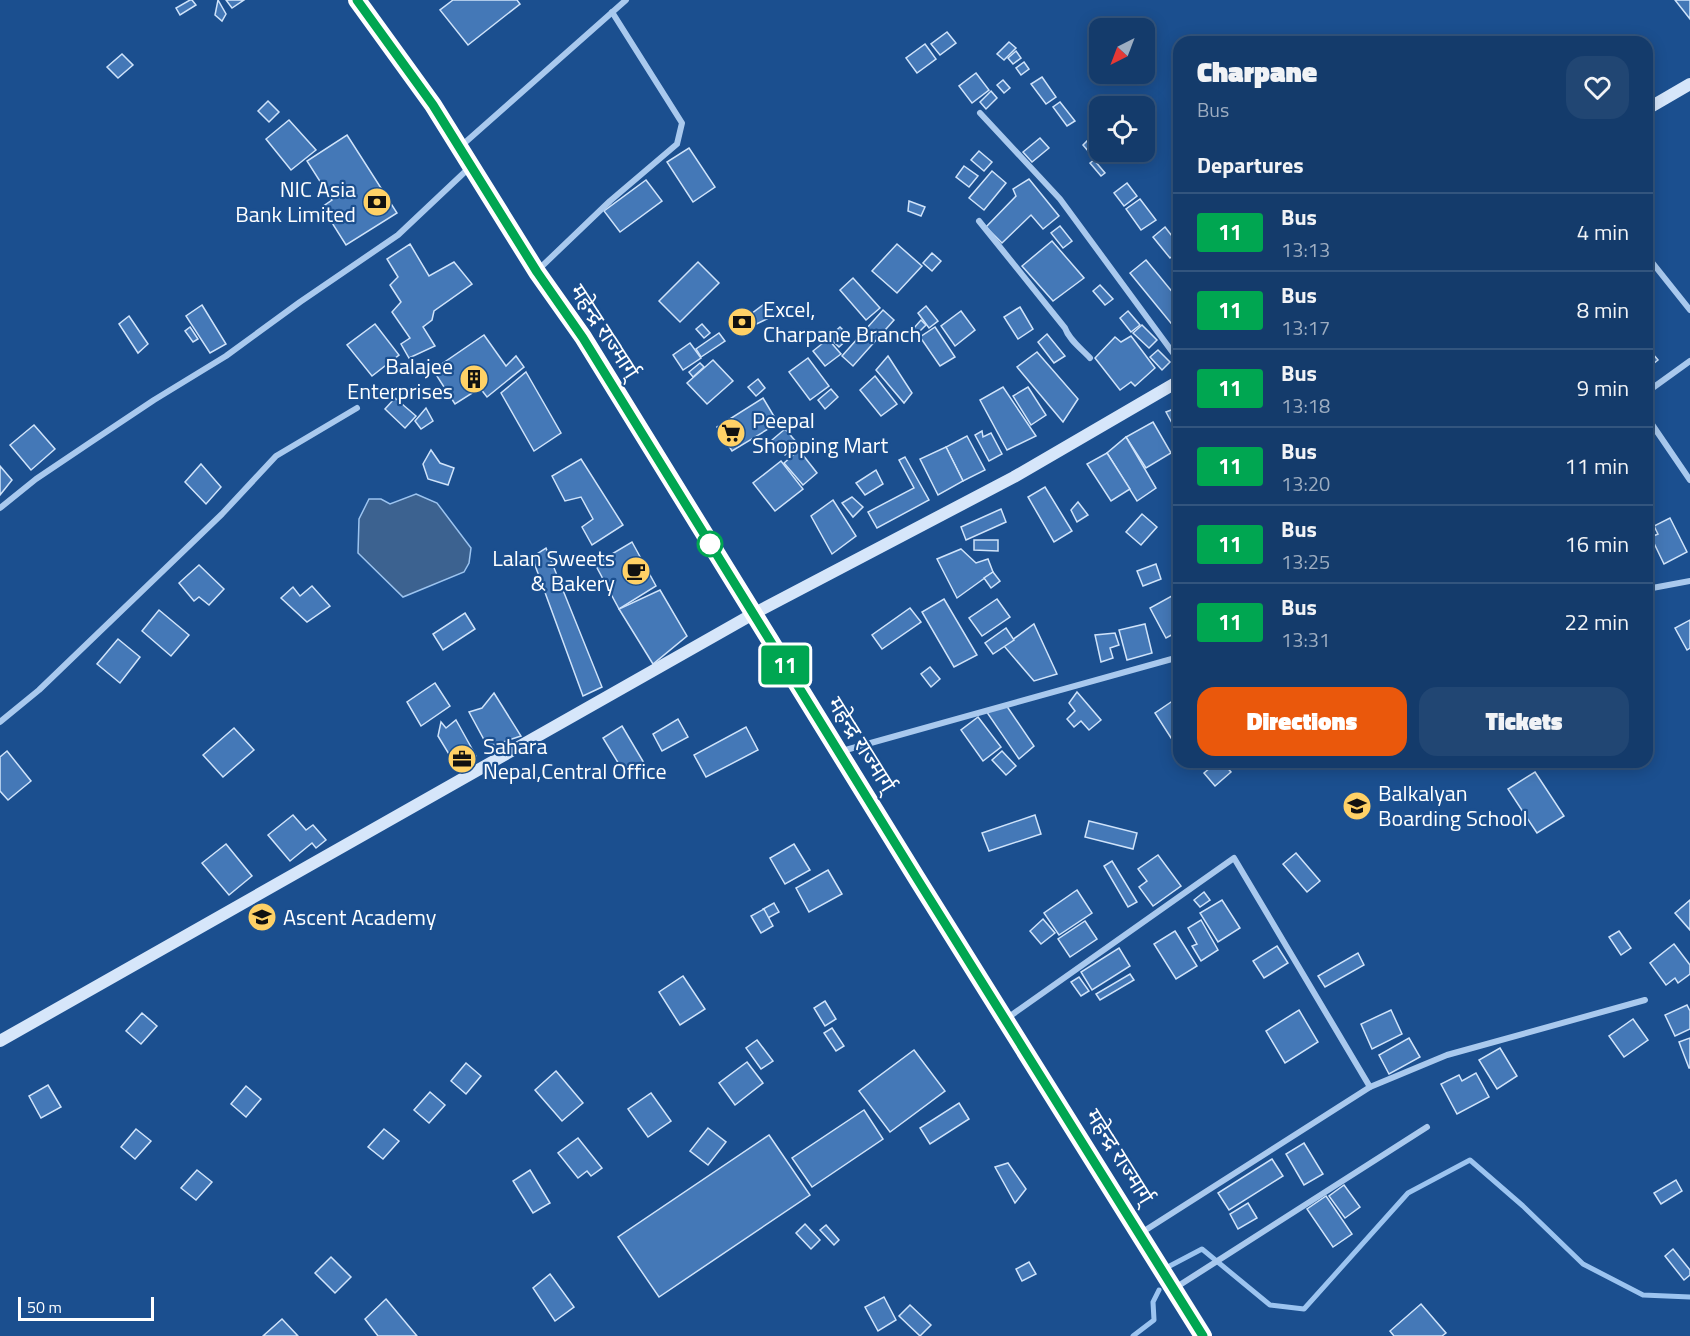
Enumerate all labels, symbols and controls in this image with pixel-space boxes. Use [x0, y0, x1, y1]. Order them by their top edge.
north arrow [1089, 18, 1155, 84]
map controls [1089, 18, 1155, 162]
text: Charpane [1197, 50, 1317, 93]
button: heart [1566, 56, 1629, 119]
text: Bus [1197, 94, 1229, 125]
button: locate [1089, 96, 1155, 162]
text: Departures [1197, 148, 1304, 182]
place label: NIC Asia Bank Limited [235, 172, 356, 231]
bank icon: NIC Asia Bank Limited [361, 186, 393, 218]
text: Bus [1281, 200, 1317, 234]
text: 4 min [1577, 215, 1629, 249]
text: 11 [1218, 216, 1242, 248]
text: 13:13 [1281, 234, 1330, 265]
street label: महेन्द्र राज्मार्ग् [562, 277, 650, 388]
text: Bus [1281, 278, 1317, 312]
place label: Excel, Charpane Branch [763, 292, 921, 351]
text: 8 min [1577, 293, 1629, 327]
text: 11 [1218, 294, 1242, 326]
bank icon: Excel, Charpane Branch [726, 306, 758, 338]
text: 13:17 [1281, 312, 1330, 343]
place label: Balajee Enterprises [347, 349, 453, 408]
text: Bus [1281, 356, 1317, 390]
building icon: Balajee Enterprises [458, 363, 490, 395]
text: 9 min [1577, 371, 1629, 405]
text: 11 [1218, 372, 1242, 404]
text: 13:18 [1281, 390, 1330, 421]
place label: Peepal Shopping Mart [752, 403, 888, 462]
supermarket icon: Peepal Shopping Mart [715, 417, 747, 449]
text: Bus [1281, 434, 1317, 468]
text: 11 min [1564, 449, 1629, 483]
text: 11 [1218, 450, 1242, 482]
text: 13:20 [1281, 468, 1330, 499]
text: Bus [1281, 512, 1317, 546]
text: 16 min [1564, 527, 1629, 561]
text: 11 [1218, 528, 1242, 560]
unlabelled marker [697, 531, 723, 557]
place label: Lalan Sweets & Bakery [492, 541, 615, 600]
text: 13:25 [1281, 546, 1330, 577]
cafe icon: Lalan Sweets & Bakery [620, 555, 652, 587]
text: Bus [1281, 590, 1317, 624]
text: 22 min [1564, 605, 1629, 639]
text: 11 [1218, 606, 1242, 638]
text: 13:31 [1281, 624, 1330, 655]
line badge: 11 [758, 646, 812, 684]
text: 11 [773, 649, 797, 681]
button: Directions [1197, 687, 1407, 756]
button: Tickets [1419, 687, 1629, 756]
street label: महेन्द्र राज्मार्ग् [819, 690, 906, 801]
place label: Sahara Nepal,Central Office [483, 729, 667, 788]
office icon: Sahara Nepal,Central Office [446, 743, 478, 775]
place label: Balkalyan Boarding School [1378, 776, 1528, 835]
school or university icon: Balkalyan Boarding School [1341, 790, 1373, 822]
place label: Ascent Academy [283, 900, 437, 934]
school or university icon: Ascent Academy [246, 901, 278, 933]
street label: महेन्द्र राज्मार्ग् [1077, 1102, 1164, 1213]
scale bar [18, 1294, 154, 1322]
text: 50 m [27, 1295, 62, 1319]

